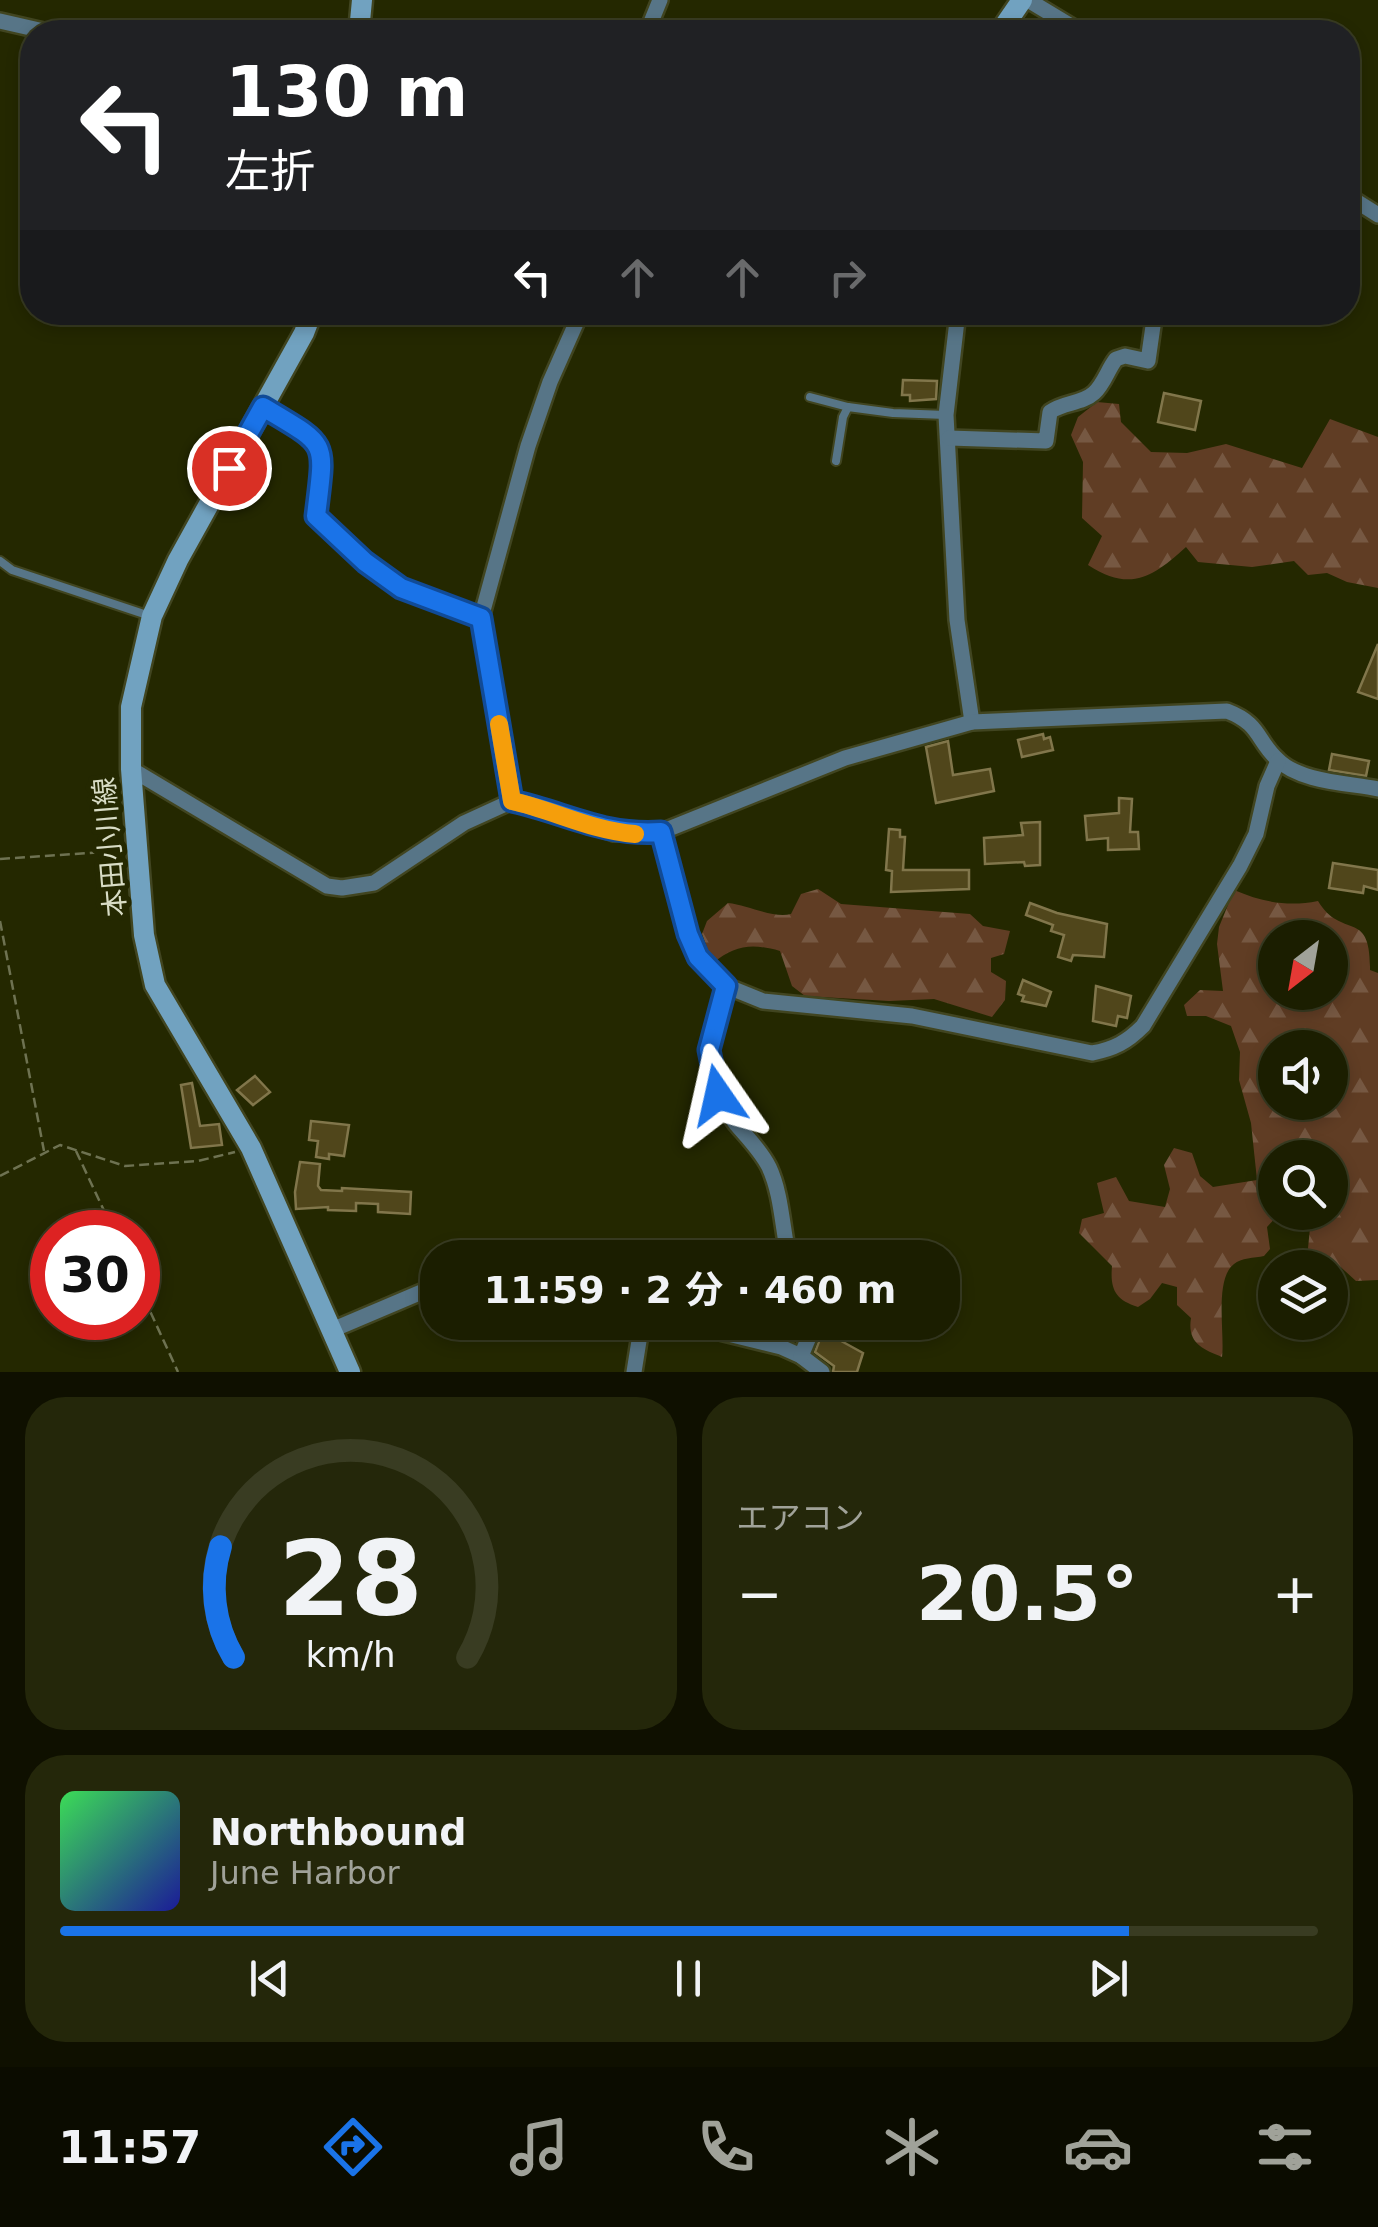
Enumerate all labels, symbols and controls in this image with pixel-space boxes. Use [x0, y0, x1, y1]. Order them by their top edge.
text: 130 m [225, 51, 468, 133]
icon: left [60, 60, 190, 190]
text: 左折 [225, 145, 315, 198]
icon: left [505, 250, 560, 305]
icon: ahead [610, 250, 665, 305]
icon: ahead [715, 250, 770, 305]
icon: right [820, 250, 875, 305]
pin [187, 426, 272, 511]
icon: arrive [202, 441, 257, 496]
street label: 本田小川線 [87, 776, 133, 918]
north arrow [1258, 920, 1348, 1010]
map controls [1258, 920, 1348, 1340]
button: sound [1258, 1030, 1348, 1120]
position arrow [666, 1043, 770, 1147]
button: search [1258, 1140, 1348, 1230]
speed limit sign: 30 [30, 1210, 160, 1340]
button: layers [1258, 1250, 1348, 1340]
text: 11:59 · 2 分 · 460 m [484, 1268, 896, 1312]
text: エアコン [737, 1499, 865, 1537]
text: 28 [278, 1518, 423, 1640]
text: 20.5° [916, 1550, 1139, 1638]
text: − [737, 1562, 783, 1626]
text: + [1272, 1562, 1318, 1626]
text: km/h [306, 1634, 396, 1675]
text: Northbound [210, 1810, 466, 1854]
text: June Harbor [210, 1854, 400, 1892]
icon: previous [242, 1951, 297, 2006]
icon: pause [661, 1951, 716, 2006]
icon: next [1081, 1951, 1136, 2006]
icon: directions [318, 2112, 388, 2182]
icon: music [504, 2112, 574, 2182]
icon: phone [691, 2112, 761, 2182]
icon: climate [877, 2112, 947, 2182]
icon: car [1063, 2112, 1133, 2182]
icon: filters [1250, 2112, 1320, 2182]
text: 11:57 [58, 2121, 201, 2174]

